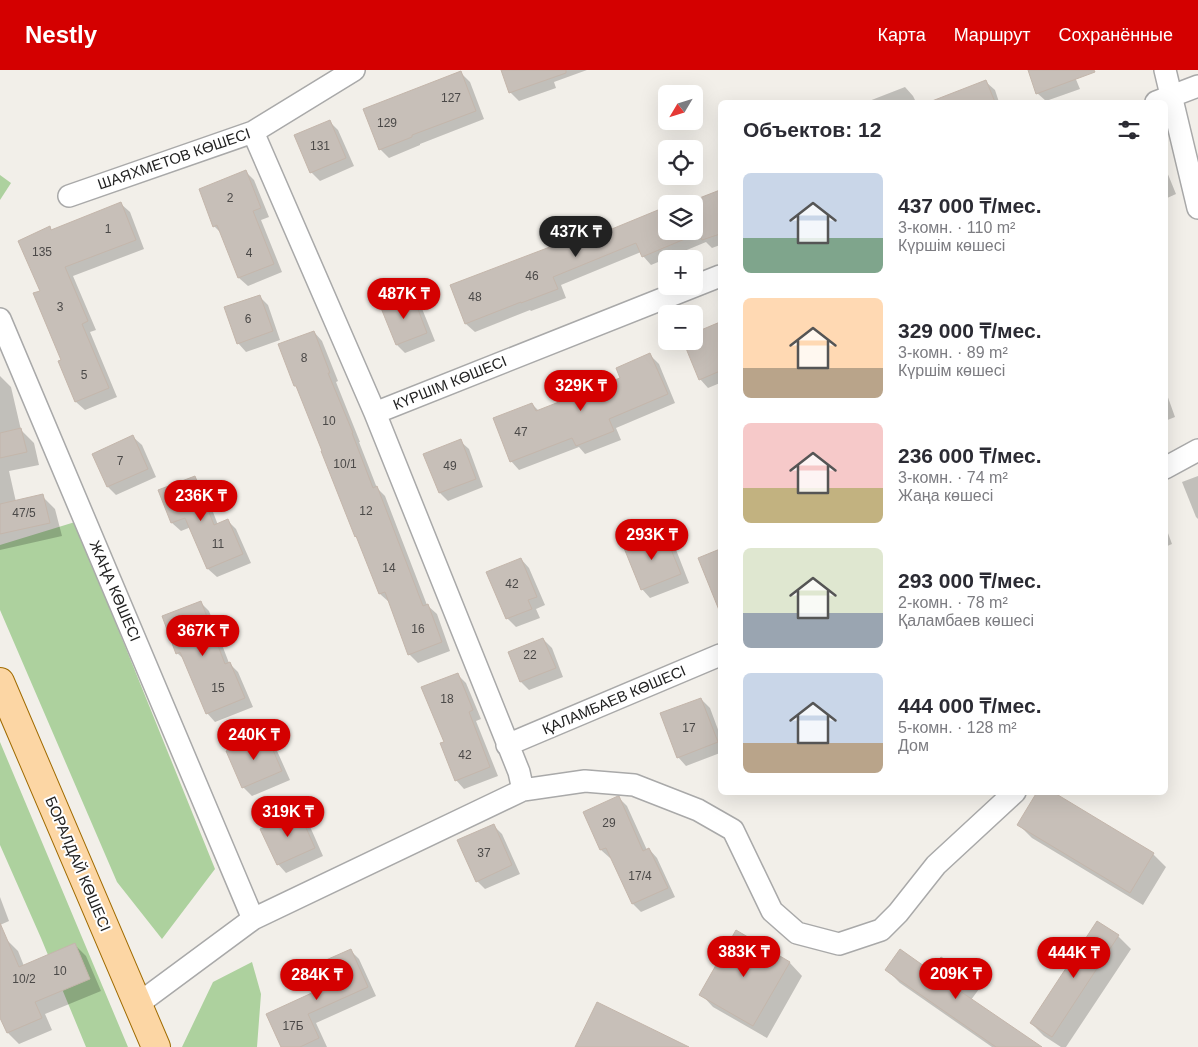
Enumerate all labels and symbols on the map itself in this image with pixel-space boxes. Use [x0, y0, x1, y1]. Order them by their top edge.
north arrow [658, 85, 702, 130]
house number: 127 [441, 91, 461, 105]
house number: 129 [377, 116, 397, 130]
street label: ШАЯХМЕТОВ КӨШЕСІ [95, 124, 253, 193]
house number: 131 [310, 139, 330, 153]
house number: 2 [227, 191, 234, 205]
pin: 437K ₸ [535, 216, 617, 258]
house number: 1 [105, 222, 112, 236]
house number: 135 [32, 245, 52, 259]
house number: 4 [246, 246, 253, 260]
house number: 46 [525, 269, 539, 283]
pin: 487K ₸ [363, 278, 445, 320]
house number: 48 [468, 290, 482, 304]
house number: 3 [57, 300, 64, 314]
house number: 6 [245, 312, 252, 326]
house number: 8 [301, 351, 308, 365]
street label: КҮРШІМ КӨШЕСІ [391, 352, 509, 413]
house number: 5 [81, 368, 88, 382]
pin: 329K ₸ [540, 370, 622, 412]
house number: 10 [322, 414, 336, 428]
house number: 47 [514, 425, 528, 439]
house number: 7 [117, 454, 124, 468]
house number: 10/1 [333, 457, 357, 471]
house number: 49 [443, 459, 457, 473]
pin: 236K ₸ [160, 480, 242, 522]
house number: 12 [359, 504, 373, 518]
house number: 47/5 [12, 506, 36, 520]
pin: 293K ₸ [611, 518, 693, 561]
house number: 11 [212, 537, 225, 551]
street label: ЖАҢА КӨШЕСІ [87, 538, 144, 644]
house number: 14 [382, 561, 396, 575]
house number: 42 [505, 577, 519, 591]
pin: 367K ₸ [162, 614, 244, 657]
house number: 16 [411, 622, 425, 636]
house number: 22 [523, 648, 537, 662]
street label: ҚАЛАМБАЕВ КӨШЕСІ [539, 662, 688, 738]
house number: 15 [211, 681, 225, 695]
house number: 18 [440, 692, 454, 706]
pin: 240K ₸ [213, 718, 295, 761]
house number: 17 [682, 721, 696, 735]
house number: 42 [458, 748, 472, 762]
street label: БОРАЛДАЙ КӨШЕСІ [42, 794, 115, 934]
pin: 319K ₸ [247, 796, 329, 838]
house number: 29 [602, 816, 616, 830]
house number: 37 [477, 846, 491, 860]
house number: 17/4 [628, 869, 652, 883]
pin: 383K ₸ [703, 936, 785, 978]
pin: 444K ₸ [1033, 936, 1115, 979]
pin: 284K ₸ [276, 958, 358, 1001]
pin: 209K ₸ [915, 958, 997, 1000]
house number: 10 [53, 964, 67, 978]
house number: 10/2 [12, 972, 36, 986]
house number: 17Б [282, 1019, 304, 1033]

